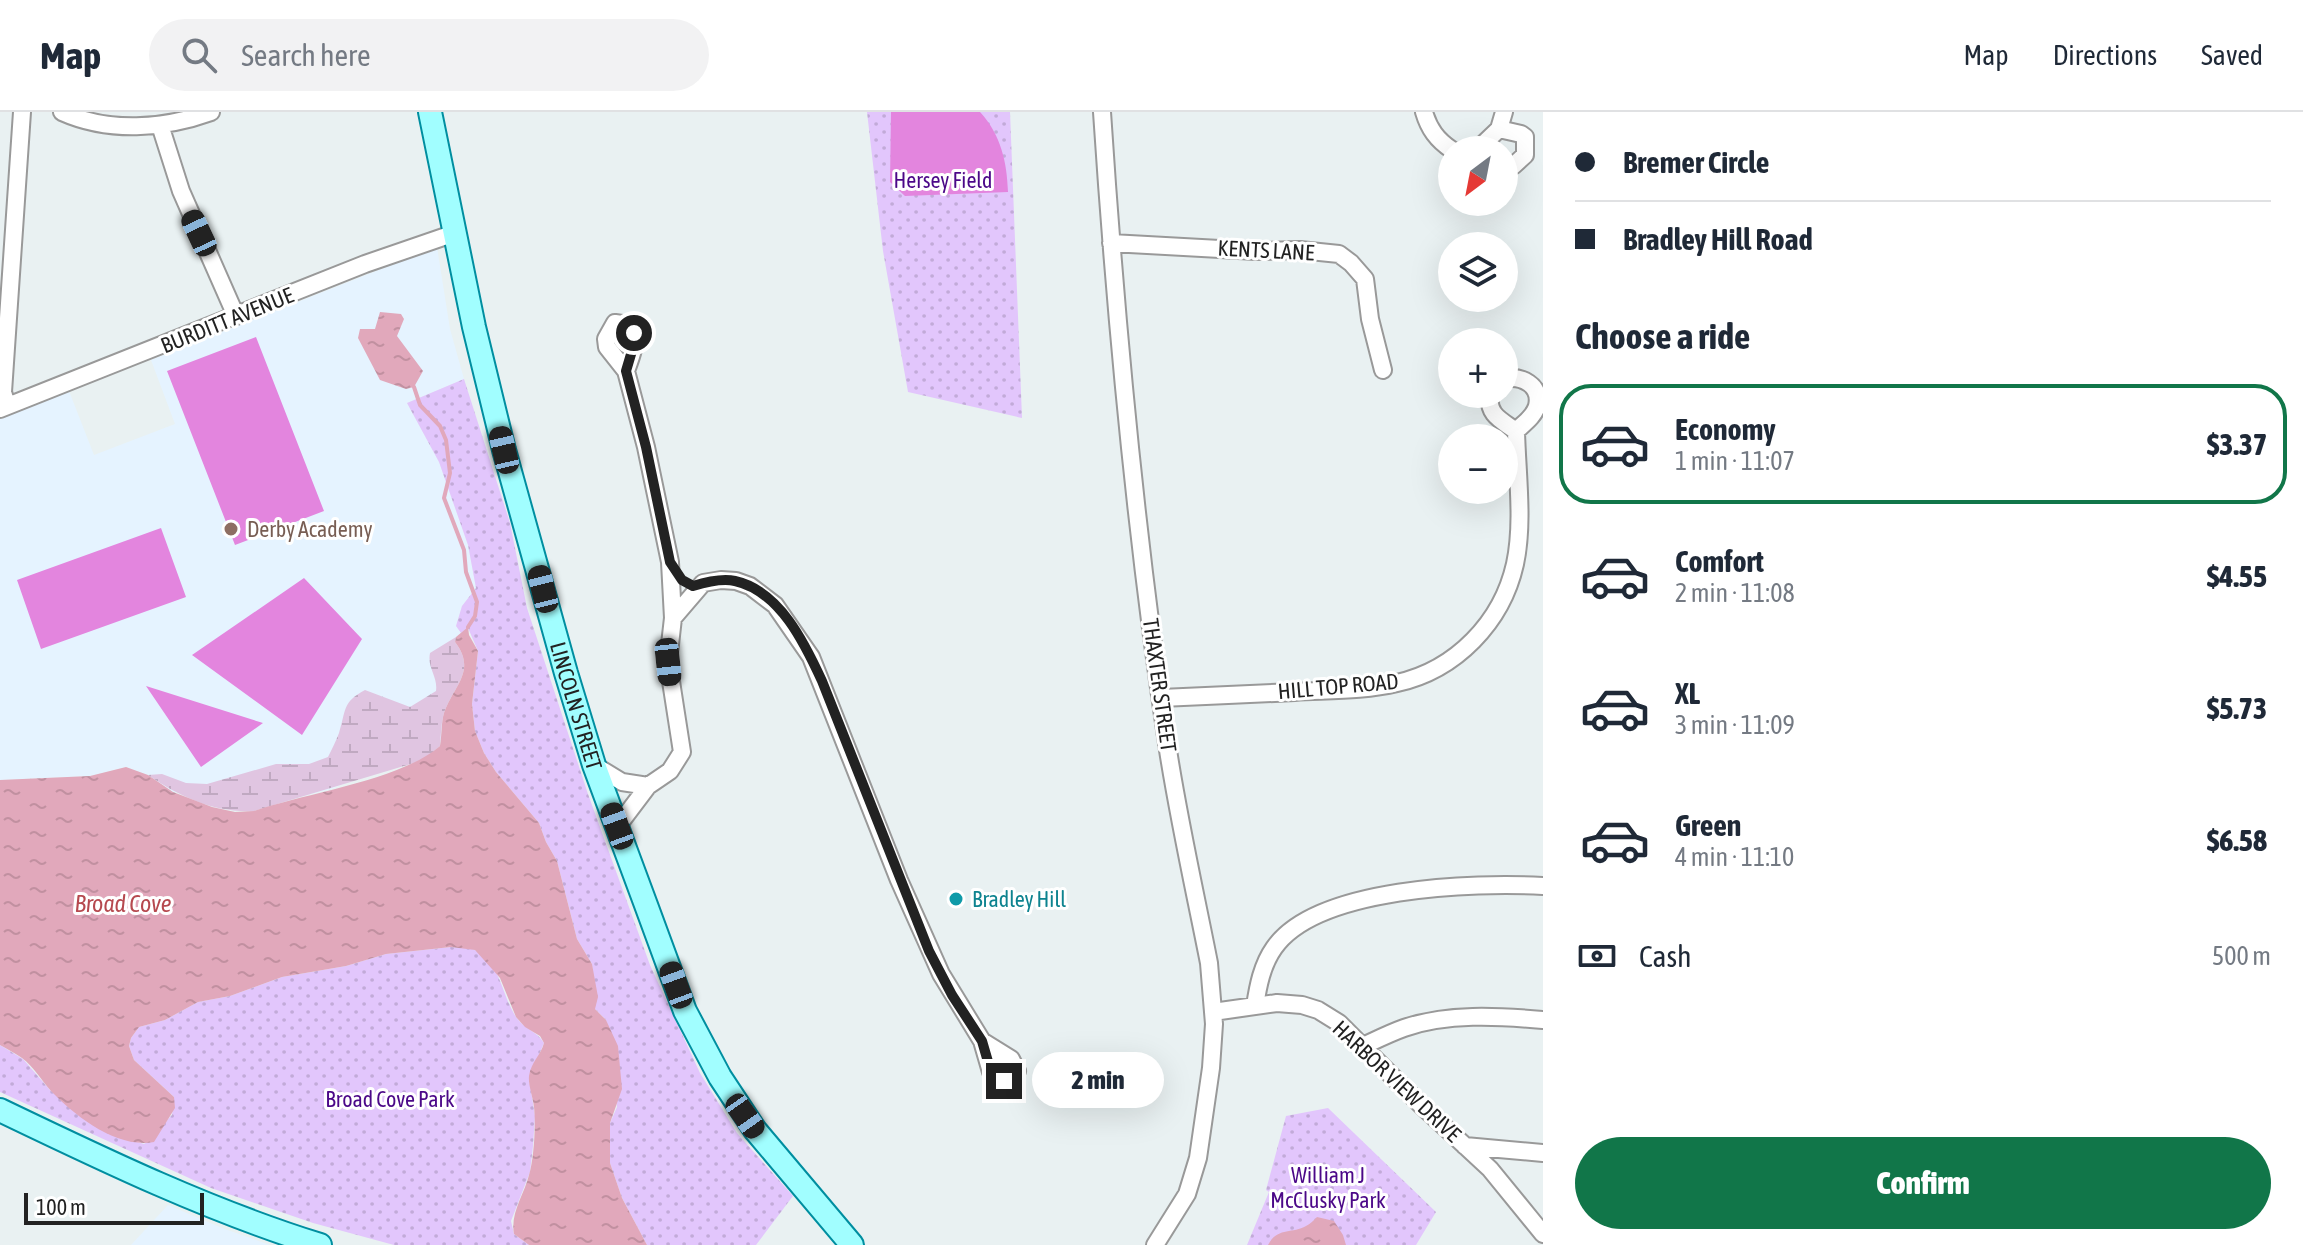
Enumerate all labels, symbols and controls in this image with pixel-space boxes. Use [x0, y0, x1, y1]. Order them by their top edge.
search box [149, 19, 709, 91]
icon: search [177, 33, 221, 77]
text: Map [40, 34, 101, 77]
text: Search here [241, 38, 371, 72]
text: Map [1964, 39, 2009, 71]
text: Directions [2053, 39, 2157, 71]
text: Saved [2201, 39, 2263, 71]
north arrow [1438, 136, 1518, 216]
map controls [1438, 136, 1518, 504]
text: Bremer Circle [1623, 145, 1770, 179]
park label: Hersey Field [894, 167, 992, 193]
car [178, 206, 220, 260]
text: Bradley Hill Road [1623, 222, 1813, 256]
button: layers [1438, 232, 1518, 312]
street label: KENTS LANE [1217, 234, 1316, 266]
street label: BURDITT AVENUE [157, 281, 298, 358]
route start [616, 315, 652, 351]
text: Choose a ride [1575, 315, 1750, 357]
button: + [1438, 328, 1518, 408]
icon: car [1579, 408, 1651, 480]
text: Economy [1675, 412, 1776, 446]
car [487, 424, 521, 476]
button: − [1438, 424, 1518, 504]
text: $3.37 [2207, 427, 2267, 461]
text: 1 min · 11:07 [1675, 446, 1795, 476]
place label: Derby Academy [247, 516, 373, 542]
marker: Derby Academy [222, 520, 240, 538]
icon: car [1579, 540, 1651, 612]
text: Comfort [1675, 544, 1764, 578]
text: $4.55 [2207, 559, 2267, 593]
car [526, 563, 560, 615]
text: 2 min · 11:08 [1675, 578, 1795, 608]
street label: THAXTER STREET [1138, 617, 1182, 754]
car [654, 637, 682, 687]
street label: LINCOLN STREET [545, 639, 608, 773]
street label: HILL TOP ROAD [1277, 668, 1399, 704]
icon: car [1579, 672, 1651, 744]
text: XL [1675, 676, 1700, 710]
text: $5.73 [2207, 691, 2267, 725]
text: 3 min · 11:09 [1675, 710, 1795, 740]
car [598, 799, 636, 853]
icon: car [1579, 804, 1651, 876]
text: Green [1675, 808, 1741, 842]
text: $6.58 [2207, 823, 2267, 857]
text: 4 min · 11:10 [1675, 842, 1794, 872]
place label: Bradley Hill [972, 886, 1066, 912]
water label: Broad Cove [74, 890, 172, 917]
marker: Bradley Hill [947, 890, 965, 908]
icon: cash [1575, 934, 1619, 978]
text: Cash [1639, 939, 1692, 973]
text: 500 m [2212, 941, 2271, 971]
car [657, 958, 695, 1012]
street label: HARBOR VIEW DRIVE [1328, 1015, 1467, 1147]
callout: 2 min [1032, 1053, 1164, 1109]
route end [986, 1063, 1022, 1099]
text: 2 min [1071, 1065, 1125, 1095]
park label: Broad Cove Park [325, 1086, 455, 1112]
car [721, 1089, 769, 1143]
button: Confirm [1575, 1137, 2271, 1229]
park label: William J McClusky Park [1270, 1162, 1386, 1213]
scale bar [24, 1189, 204, 1225]
text: 100 m [36, 1194, 86, 1220]

